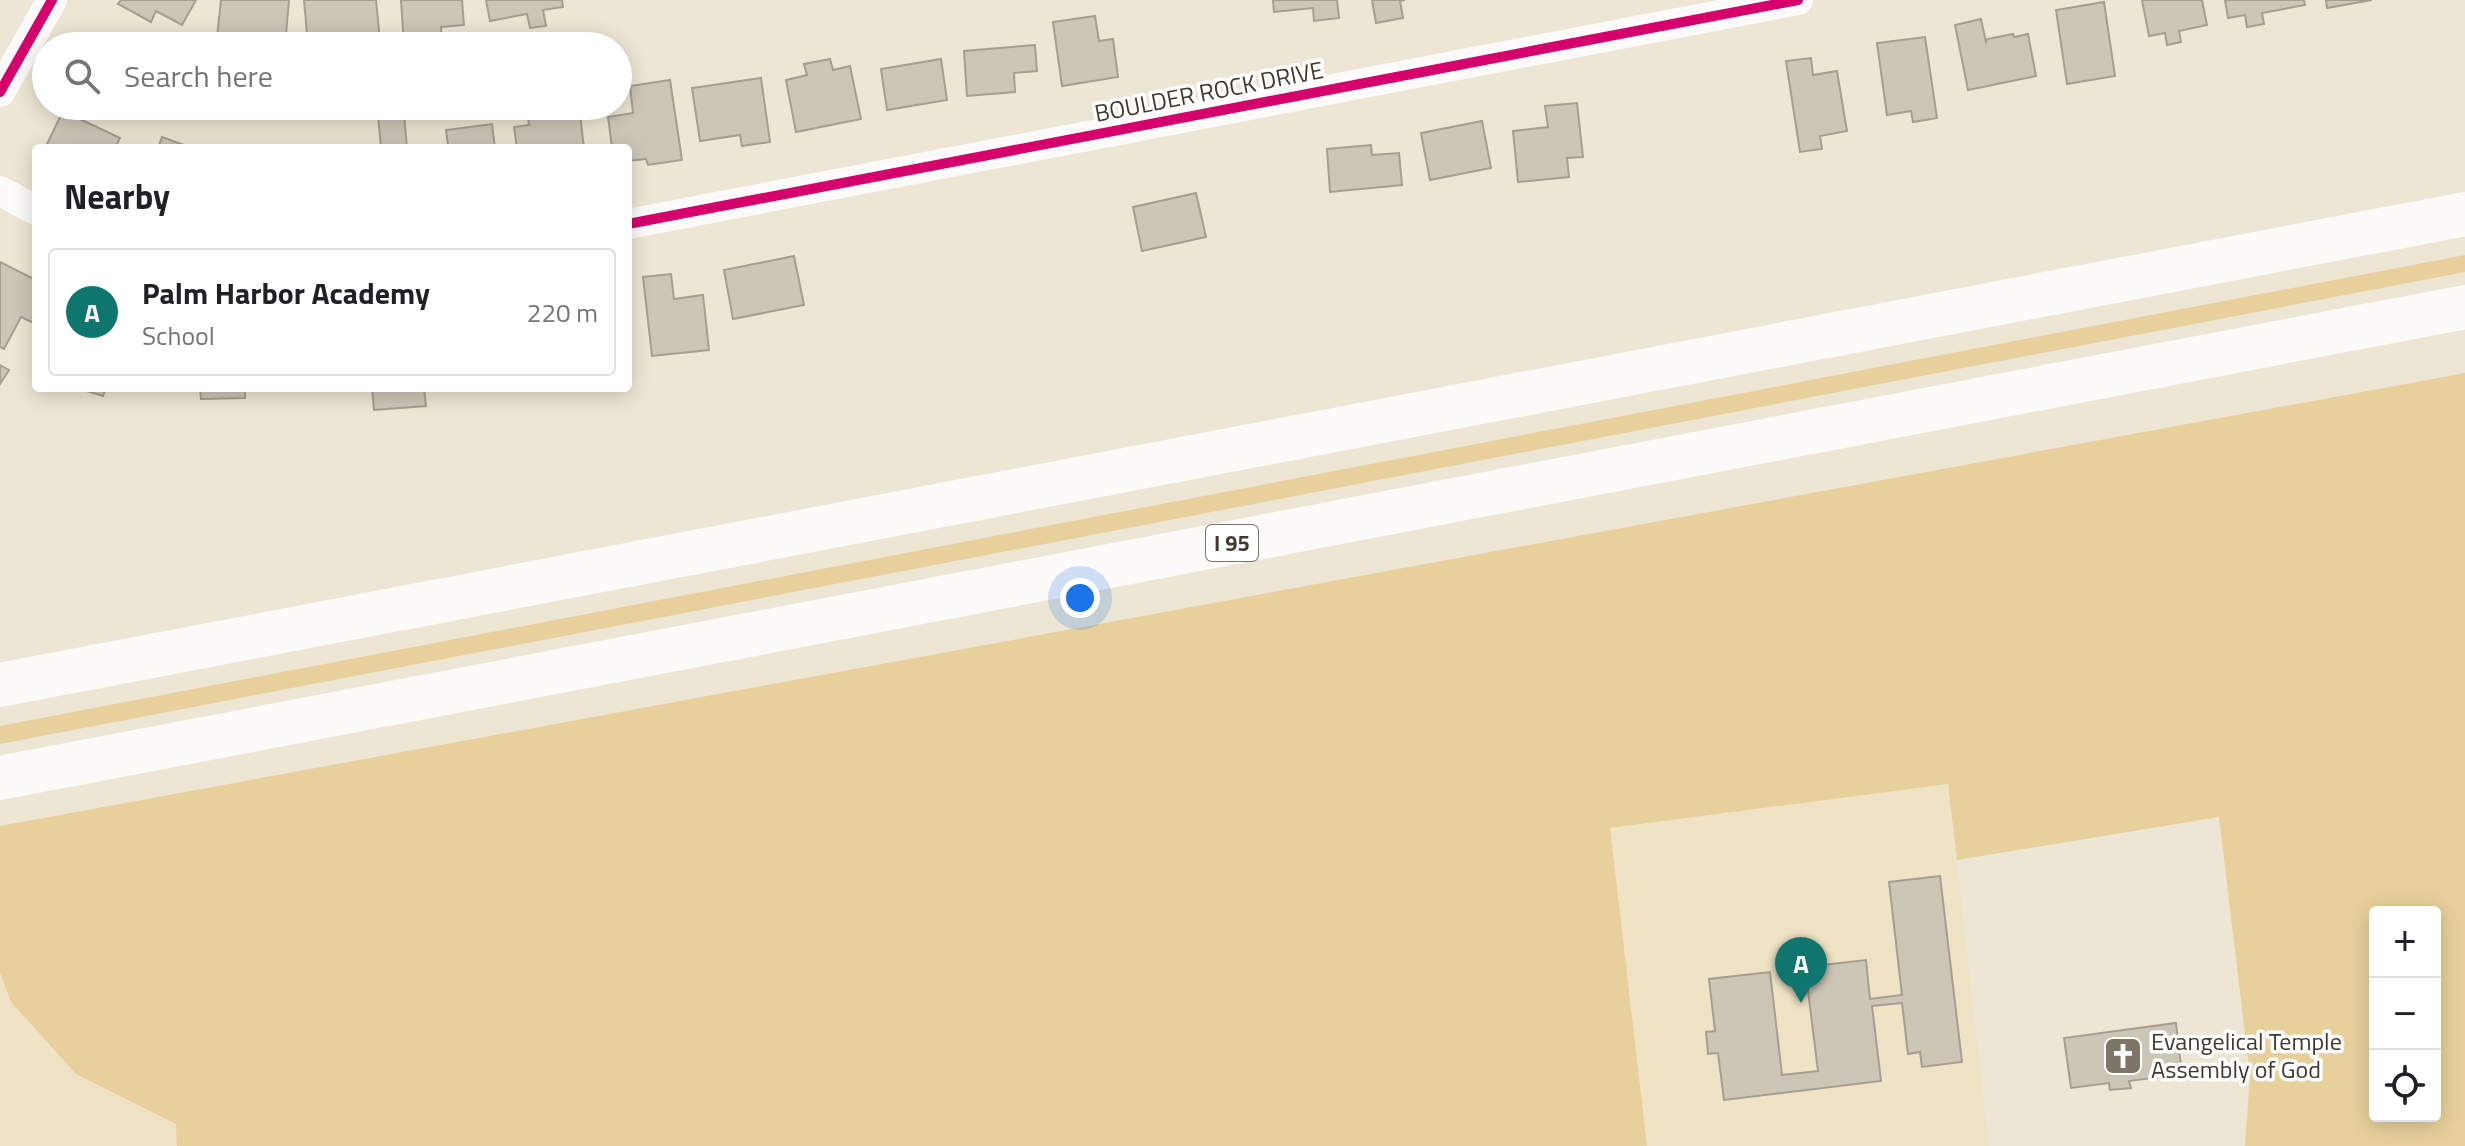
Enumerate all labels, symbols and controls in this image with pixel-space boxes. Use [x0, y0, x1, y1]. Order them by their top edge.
search box [32, 32, 632, 120]
street label: BOULDER ROCK DRIVE [1091, 51, 1326, 131]
text: Search here [124, 53, 273, 99]
icon: search [60, 54, 104, 98]
text: Nearby [64, 170, 170, 222]
text: Palm Harbor Academy [142, 270, 430, 316]
text: A [84, 293, 100, 332]
text: 220 m [527, 293, 598, 332]
text: School [142, 316, 215, 355]
road number: I 95 [1206, 525, 1258, 561]
your location [1060, 578, 1100, 618]
map controls [2369, 906, 2441, 1122]
button: + [2369, 906, 2441, 978]
pin: A [1775, 937, 1827, 1003]
button: − [2369, 978, 2441, 1050]
place label: Evangelical Temple Assembly of God [2151, 1023, 2342, 1087]
church icon: Evangelical Temple Assembly of God [2102, 1035, 2144, 1077]
button: locate [2369, 1050, 2441, 1122]

